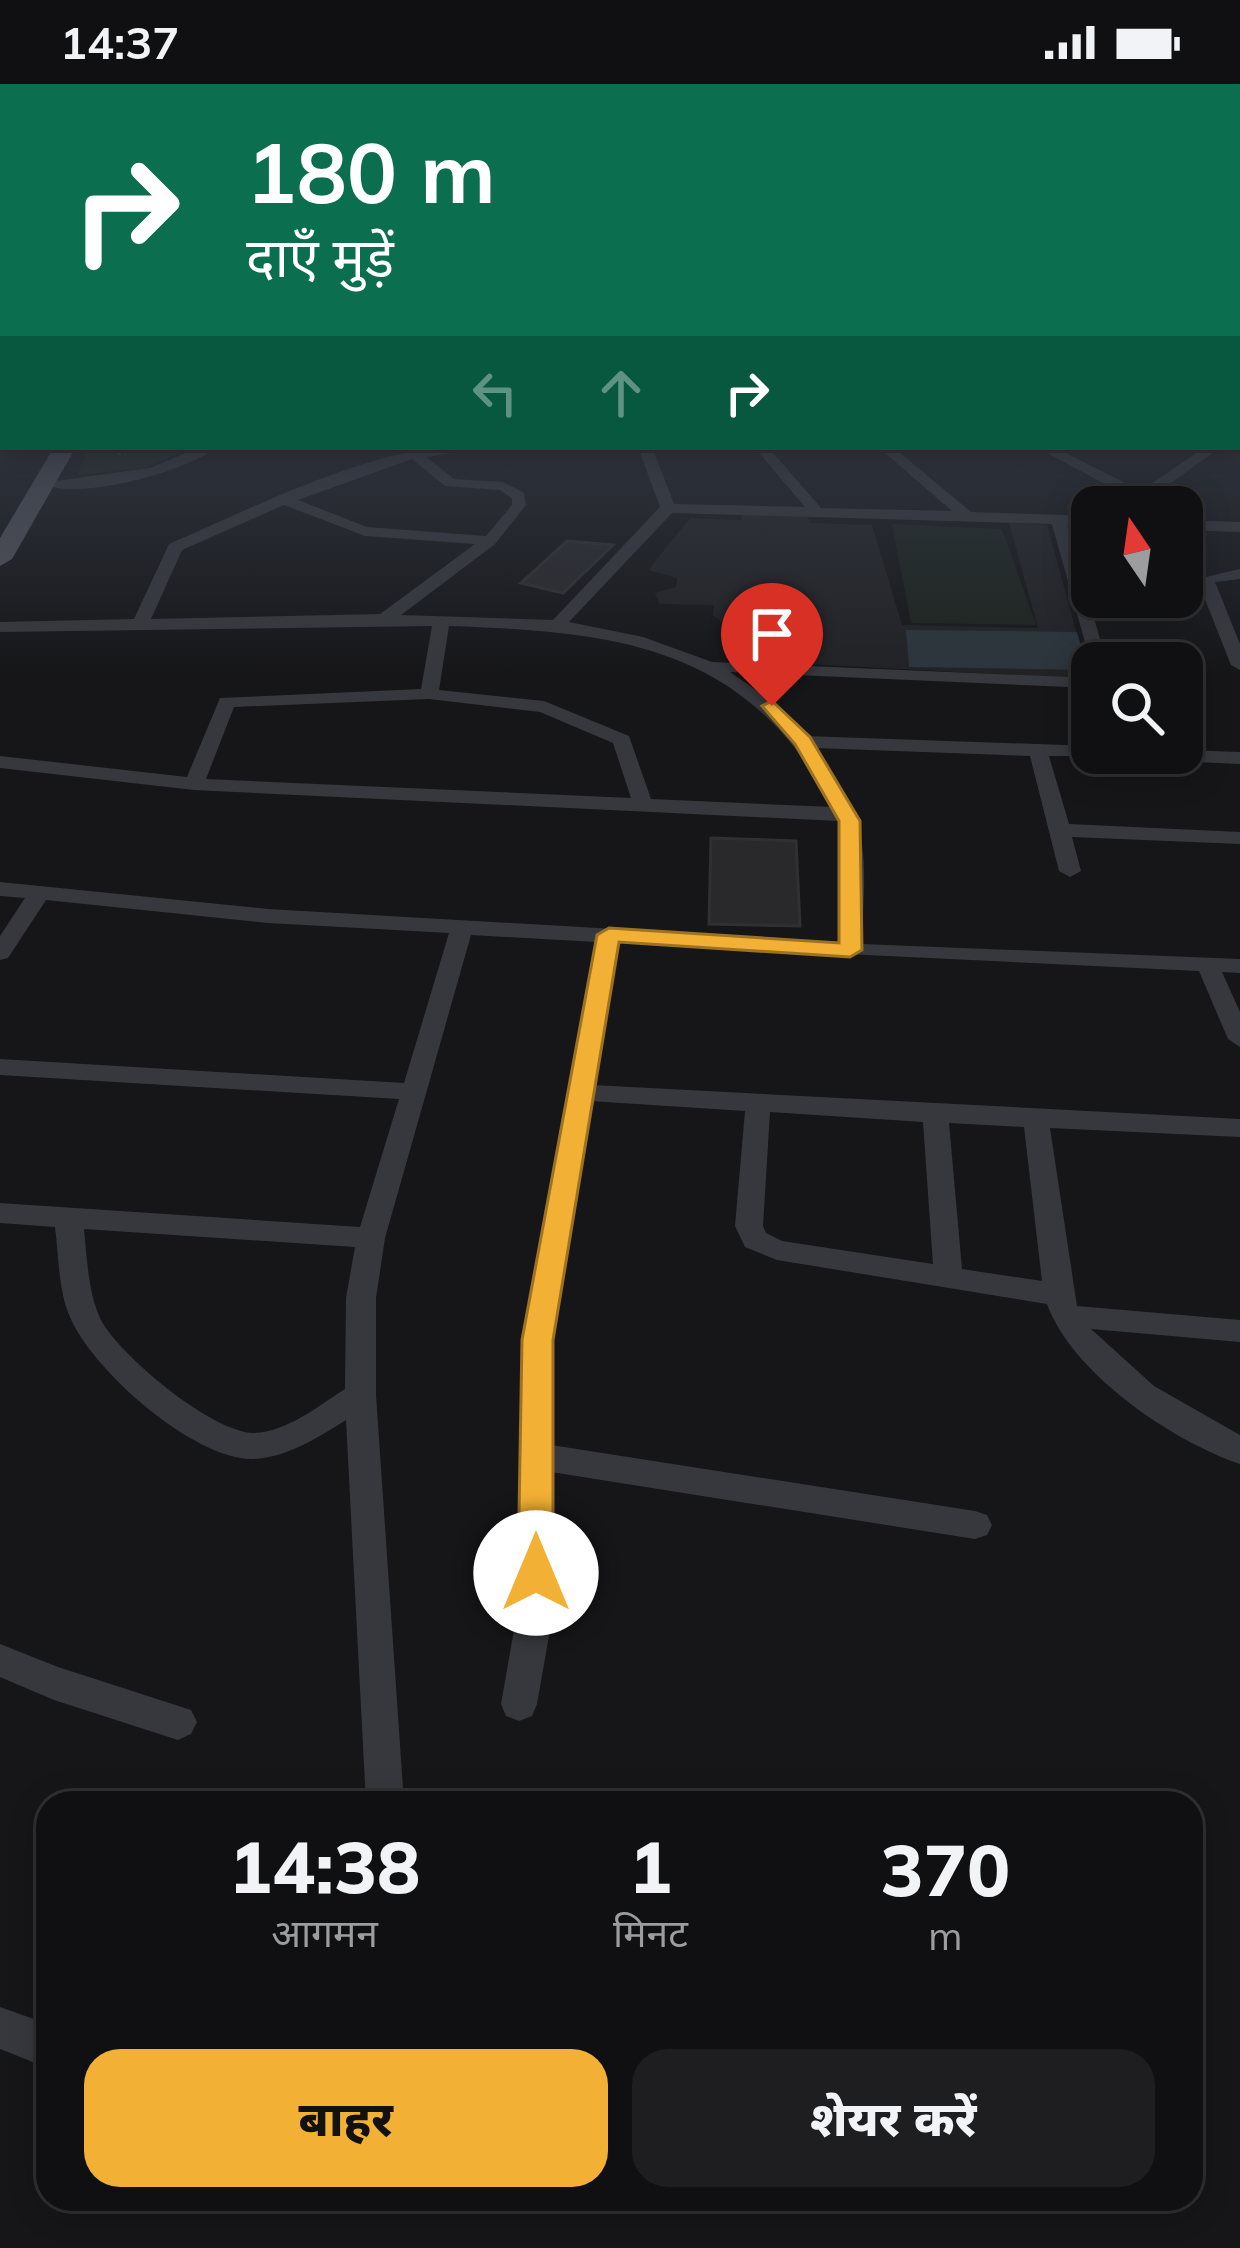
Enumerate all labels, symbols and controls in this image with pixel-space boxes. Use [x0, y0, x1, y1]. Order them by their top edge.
text: 14:37 [60, 14, 179, 70]
text: 180 m [246, 119, 496, 224]
icon: right [48, 132, 204, 288]
text: दाएँ मुड़ें [246, 223, 394, 291]
icon: left [462, 360, 528, 426]
icon: ahead [588, 360, 654, 426]
icon: right [714, 360, 780, 426]
north arrow [1071, 486, 1203, 618]
map controls [1071, 486, 1203, 774]
pin [721, 583, 823, 706]
icon: arrive [739, 601, 805, 667]
button: search [1071, 642, 1203, 774]
position arrow [473, 1510, 599, 1636]
text: 14:38 [229, 1821, 420, 1911]
text: 1 [629, 1821, 672, 1911]
text: 370 [881, 1824, 1010, 1914]
text: आगमन [271, 1908, 378, 1957]
text: मिनट [613, 1908, 688, 1957]
text: m [928, 1911, 963, 1960]
button: बाहर [84, 2049, 608, 2187]
button: शेयर करें [632, 2049, 1155, 2187]

